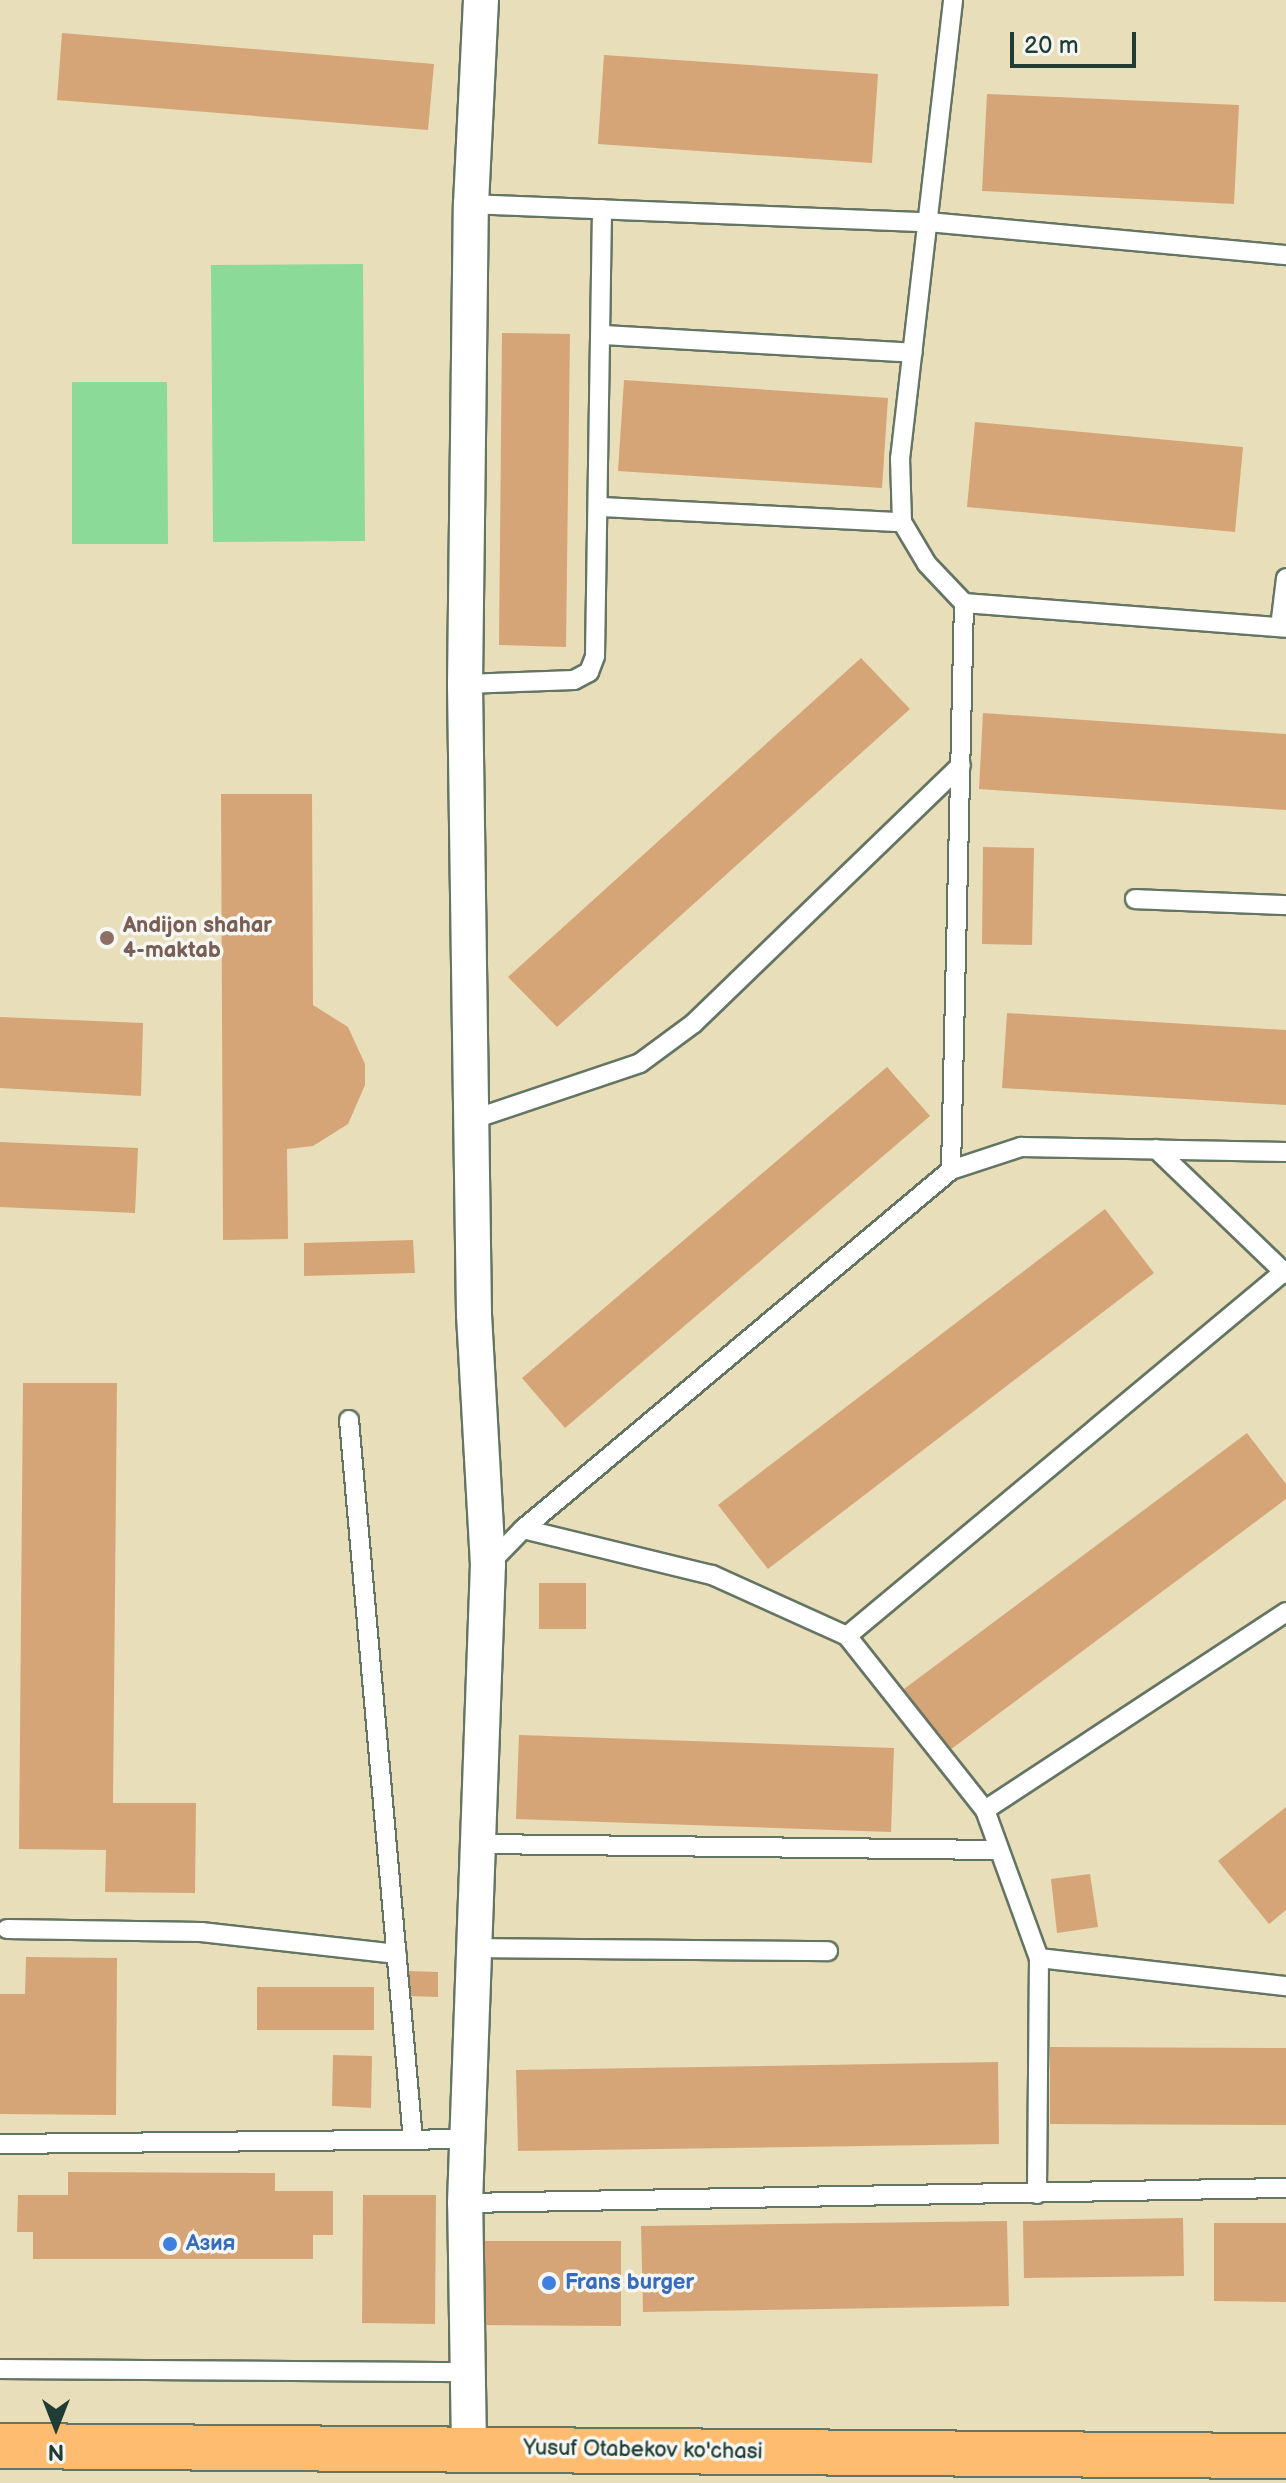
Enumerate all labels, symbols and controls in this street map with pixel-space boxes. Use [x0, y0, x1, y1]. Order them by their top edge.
scale bar [1014, 16, 1140, 66]
text: 20 m [1024, 31, 1079, 60]
place label: Andijon shahar 4-maktab [123, 912, 272, 964]
marker: Andijon shahar 4-maktab [98, 929, 116, 947]
place label: Азия [186, 2231, 235, 2257]
marker: Азия [161, 2235, 179, 2253]
place label: Frans burger [565, 2270, 694, 2296]
marker: Frans burger [540, 2274, 558, 2292]
north arrow [16, 2387, 96, 2467]
street label: Yusuf Otabekov ko'chasi [523, 2435, 763, 2465]
text: N [48, 2438, 64, 2465]

